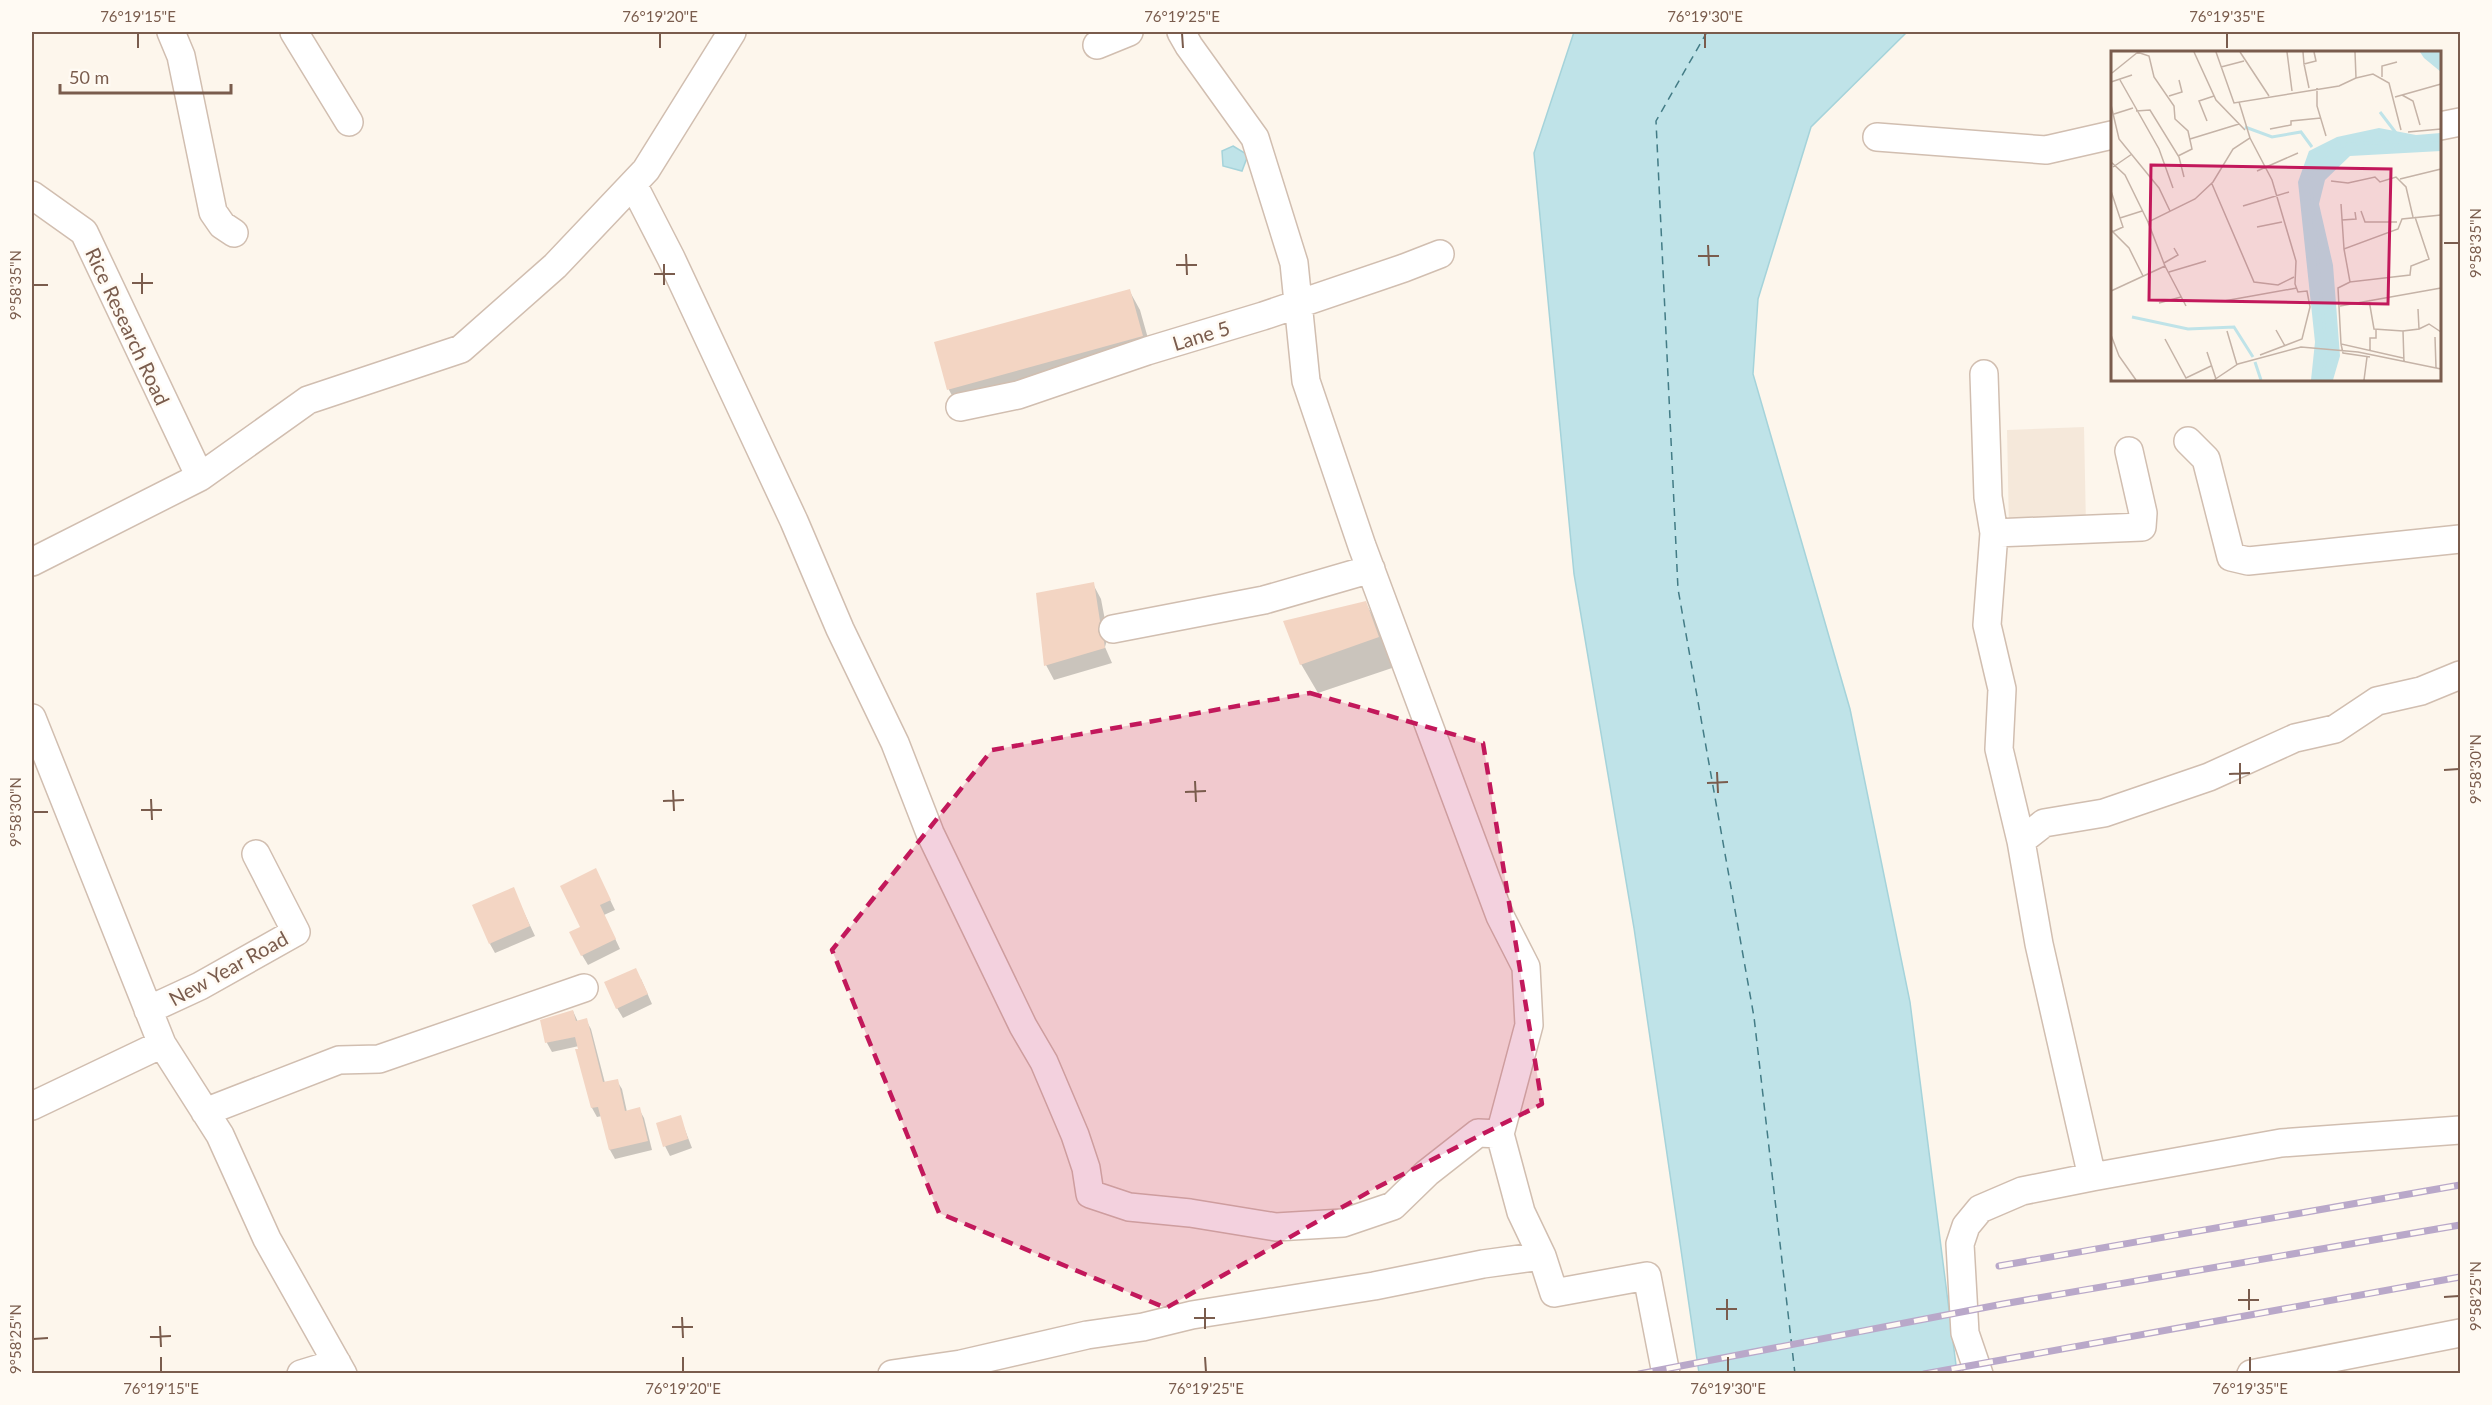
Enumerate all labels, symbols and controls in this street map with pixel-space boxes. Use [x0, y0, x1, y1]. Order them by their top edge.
text: 76°19'15"E [100, 7, 176, 25]
text: 76°19'20"E [622, 7, 698, 25]
text: 76°19'25"E [1144, 7, 1220, 25]
text: 76°19'30"E [1667, 7, 1743, 25]
text: 76°19'35"E [2189, 7, 2265, 25]
inset map [2111, 51, 2441, 381]
scale bar [60, 57, 231, 95]
text: 50 m [69, 66, 109, 88]
text: 9°58'35"N [2466, 208, 2484, 278]
street label: Rice Research Road [81, 243, 175, 409]
text: 9°58'35"N [6, 250, 24, 320]
street label: Lane 5 [1169, 315, 1233, 355]
text: 9°58'30"N [2466, 734, 2484, 804]
text: 9°58'30"N [6, 777, 24, 847]
street label: New Year Road [164, 925, 292, 1011]
text: 9°58'25"N [2466, 1261, 2484, 1331]
text: 9°58'25"N [6, 1304, 24, 1374]
text: 76°19'15"E [123, 1379, 199, 1397]
text: 76°19'20"E [645, 1379, 721, 1397]
text: 76°19'25"E [1168, 1379, 1244, 1397]
text: 76°19'30"E [1690, 1379, 1766, 1397]
text: 76°19'35"E [2212, 1379, 2288, 1397]

